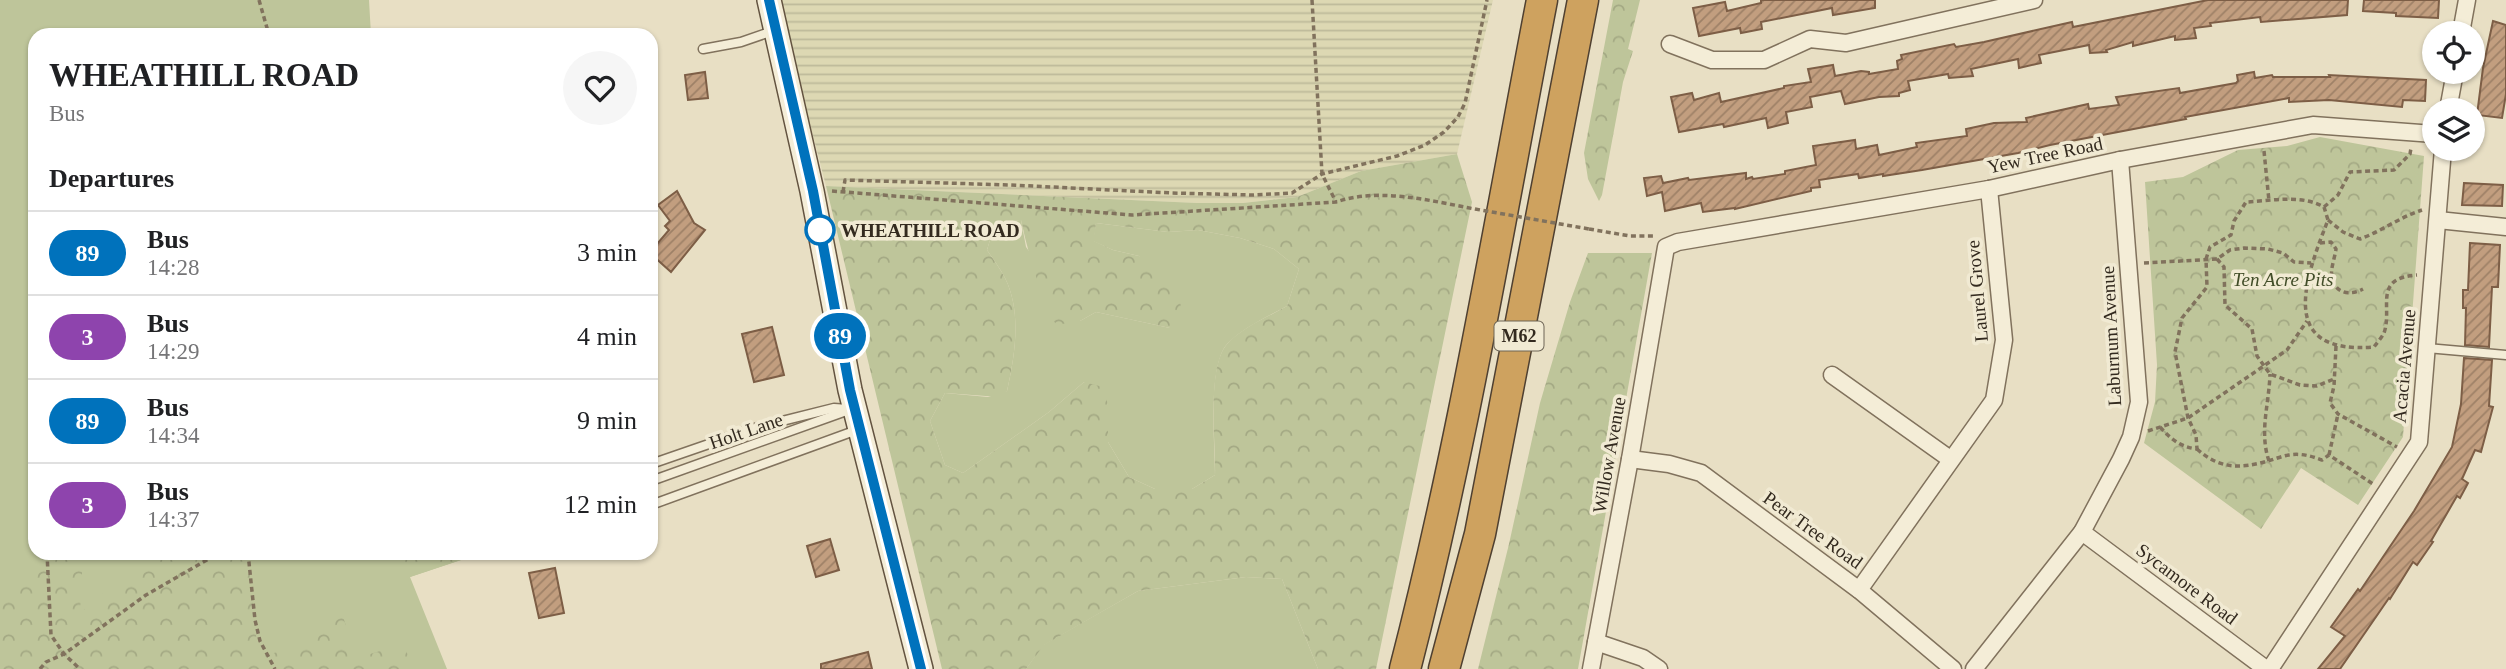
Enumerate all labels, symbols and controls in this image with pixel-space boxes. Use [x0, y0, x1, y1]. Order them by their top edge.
map controls [2422, 21, 2485, 161]
button: locate [2422, 21, 2485, 84]
button: heart [563, 51, 637, 125]
text: WHEATHILL ROAD [49, 57, 359, 93]
button: layers [2422, 98, 2485, 161]
text: Bus [49, 101, 85, 126]
street label: Yew Tree Road [1985, 132, 2105, 177]
text: Departures [49, 164, 174, 193]
marker: WHEATHILL ROAD [805, 215, 835, 245]
place label: WHEATHILL ROAD [841, 220, 1020, 241]
text: Bus [147, 225, 189, 254]
text: 3 min [577, 238, 637, 267]
street label: Laurel Grove [1962, 239, 1992, 343]
text: 89 [76, 240, 100, 266]
text: 14:28 [147, 255, 199, 280]
street label: Laburnum Avenue [2097, 265, 2125, 407]
park label: Ten Acre Pits [2233, 269, 2333, 290]
street label: Acacia Avenue [2389, 308, 2419, 424]
text: Bus [147, 309, 189, 338]
line badge: 89 [808, 313, 872, 359]
text: 4 min [577, 322, 637, 351]
road number: M62 [1494, 322, 1544, 350]
text: 89 [828, 323, 852, 349]
text: 3 [82, 324, 94, 350]
text: 14:29 [147, 339, 199, 364]
text: Bus [147, 393, 189, 422]
street label: Willow Avenue [1588, 395, 1630, 515]
text: 9 min [577, 406, 637, 435]
text: 89 [76, 408, 100, 434]
street label: Holt Lane [706, 409, 786, 453]
text: 14:34 [147, 423, 199, 448]
text: Bus [147, 477, 189, 506]
street label: Pear Tree Road [1759, 487, 1867, 573]
text: 12 min [564, 490, 637, 519]
text: 3 [82, 492, 94, 518]
text: 14:37 [147, 507, 199, 532]
street label: Sycamore Road [2132, 539, 2242, 629]

